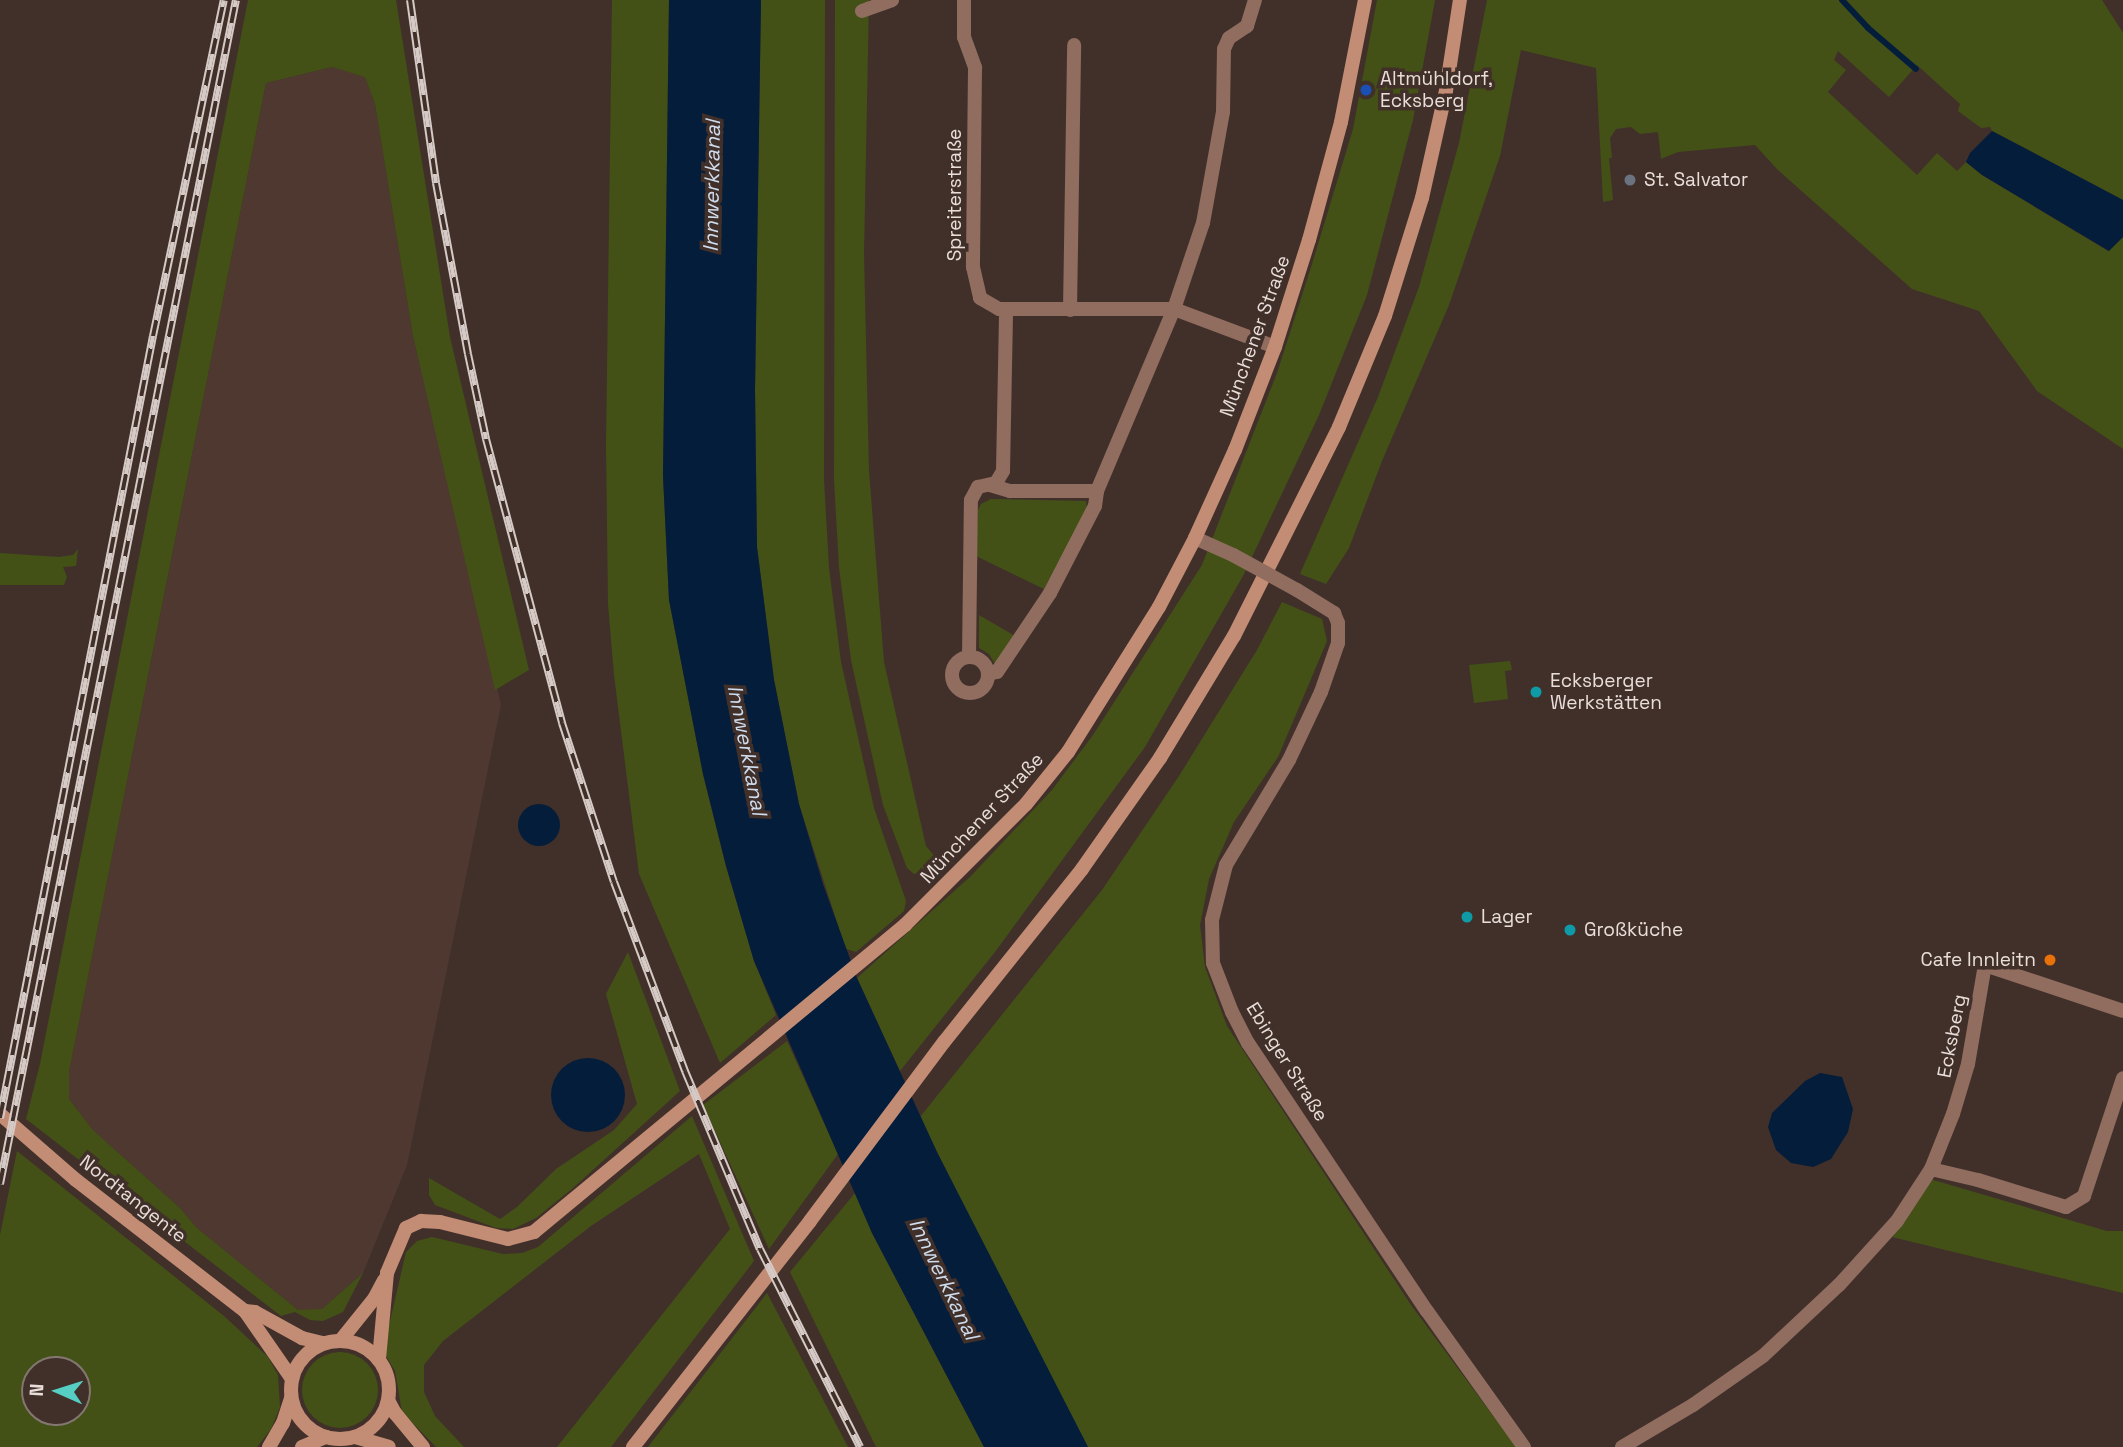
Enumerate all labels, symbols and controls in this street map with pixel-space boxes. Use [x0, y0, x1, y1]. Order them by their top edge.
place label: Altmühldorf, Ecksberg [1380, 68, 1493, 112]
marker: Altmühldorf, Ecksberg [1358, 82, 1374, 98]
water label: Innwerkkanal [698, 120, 726, 252]
street label: Spreiterstraße [944, 129, 966, 261]
place label: St. Salvator [1644, 169, 1749, 191]
marker: St. Salvator [1622, 172, 1638, 188]
street label: Münchener Straße [1215, 252, 1295, 420]
place label: Ecksberger Werkstätten [1550, 670, 1662, 714]
water label: Innwerkkanal [722, 683, 772, 817]
marker: Ecksberger Werkstätten [1528, 684, 1544, 700]
street label: Münchener Straße [916, 748, 1048, 888]
place label: Lager [1481, 906, 1533, 928]
marker: Lager [1459, 909, 1475, 925]
place label: Großküche [1584, 919, 1683, 941]
marker: Großküche [1562, 922, 1578, 938]
place label: Cafe Innleitn [1921, 949, 2036, 971]
marker: Cafe Innleitn [2042, 952, 2058, 968]
street label: Ecksberg [1933, 992, 1971, 1080]
street label: Ebinger Straße [1241, 998, 1333, 1126]
street label: Nordtangente [75, 1150, 191, 1248]
water label: Innwerkkanal [904, 1214, 984, 1344]
north arrow [21, 1356, 91, 1426]
text: N [24, 1383, 49, 1397]

